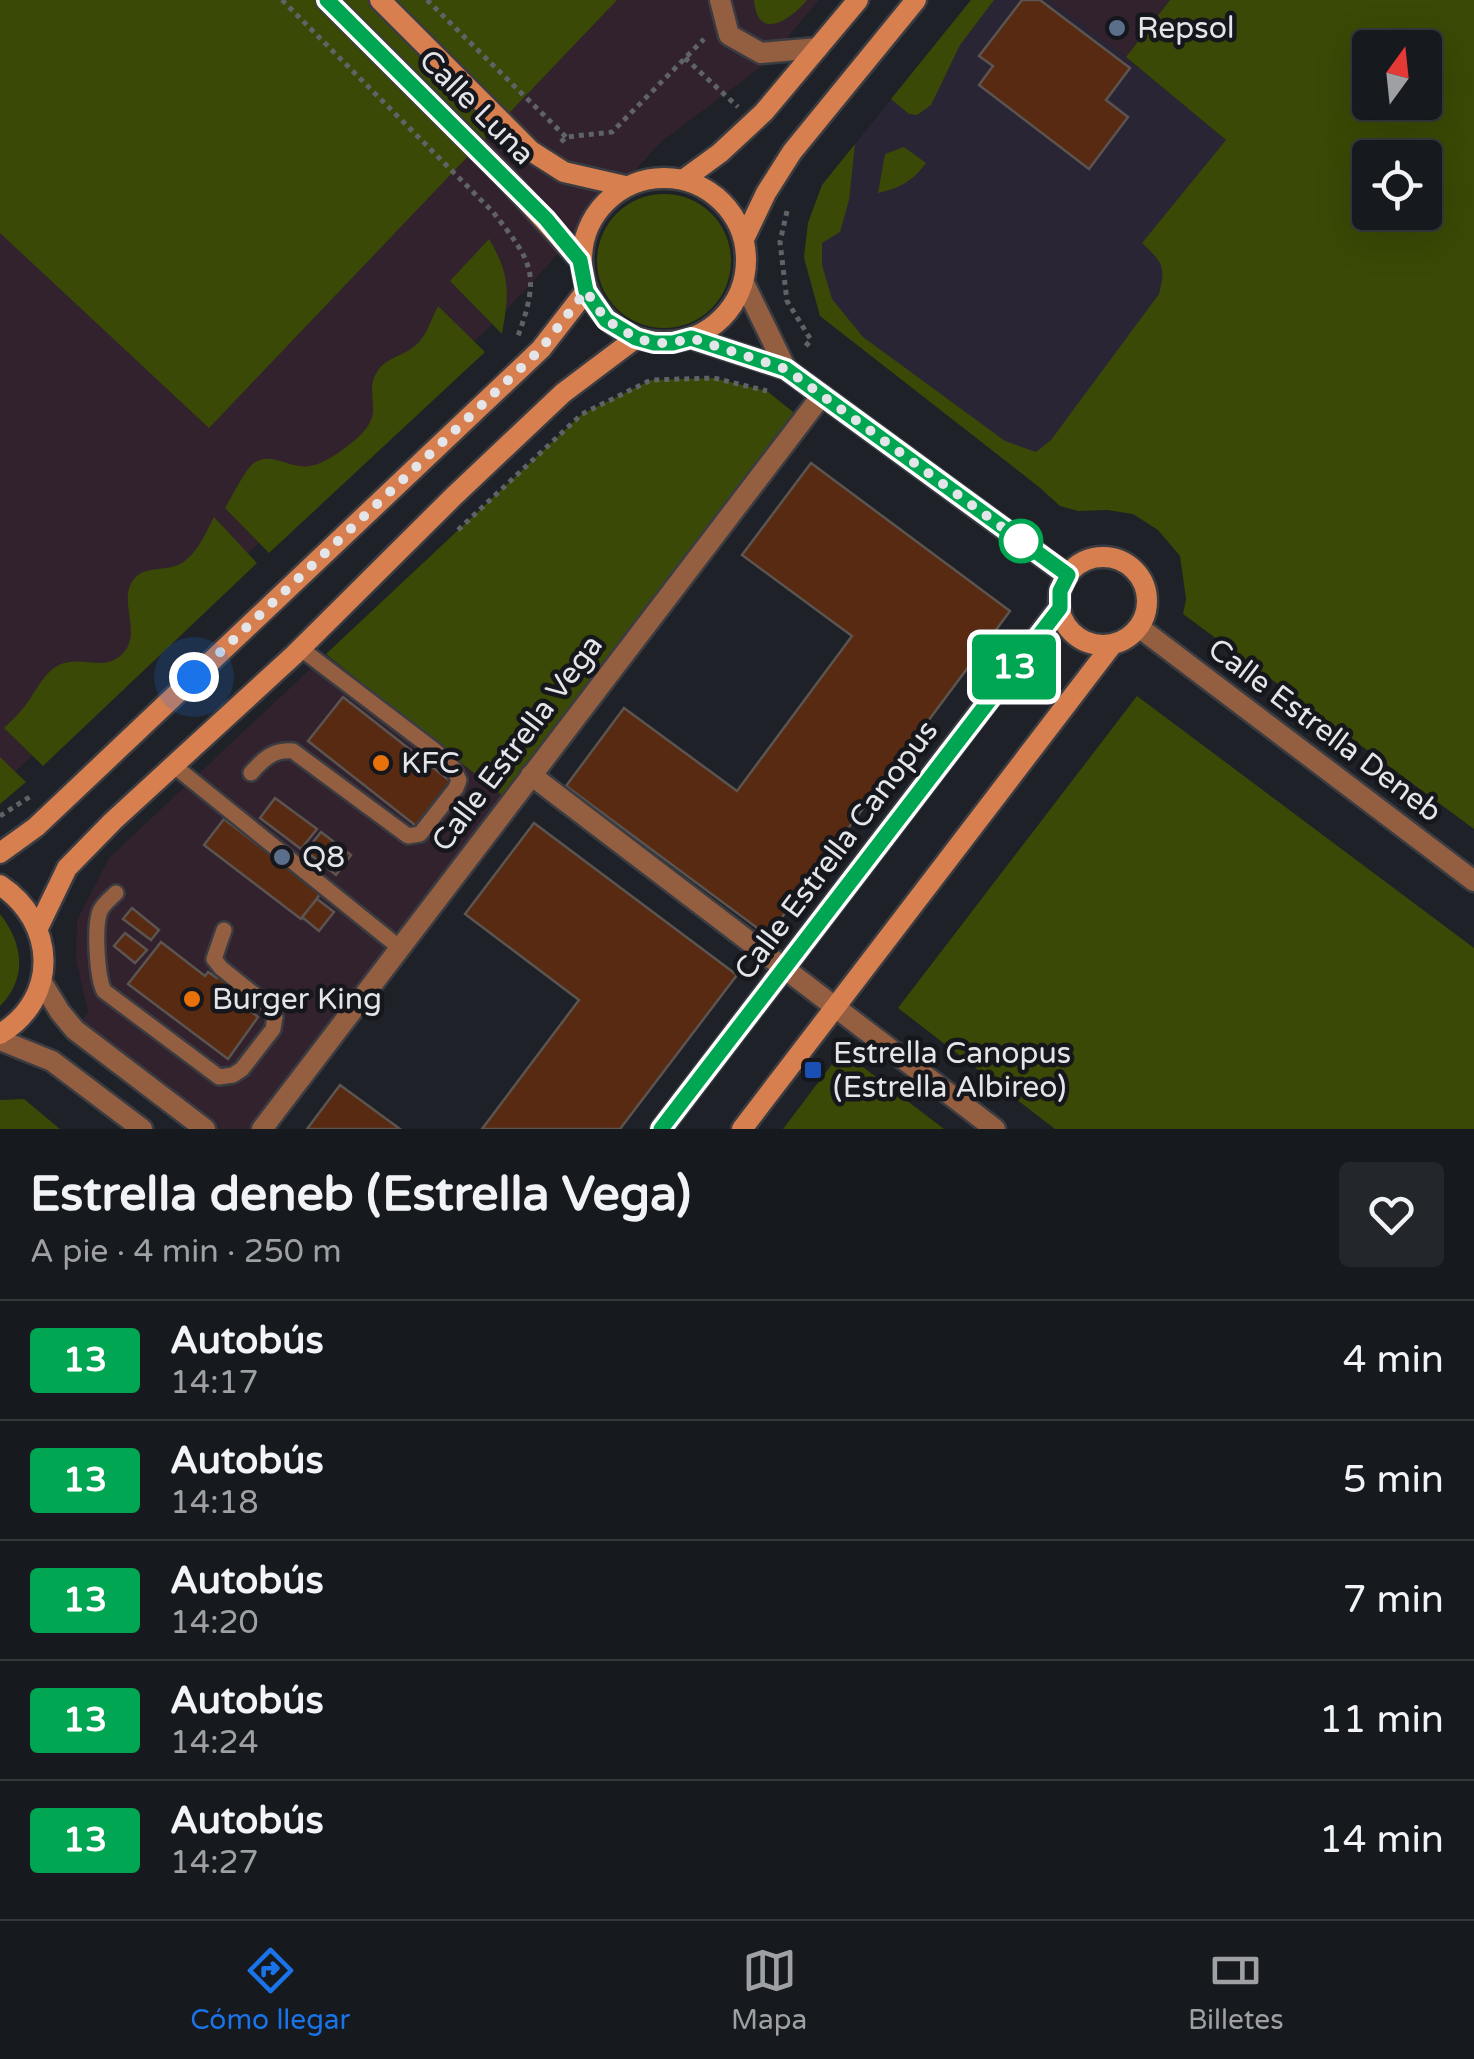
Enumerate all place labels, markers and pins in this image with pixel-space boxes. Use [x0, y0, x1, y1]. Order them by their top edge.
place label: Repsol [1137, 10, 1234, 47]
marker: Repsol [1106, 17, 1128, 39]
unlabelled marker [1000, 520, 1042, 562]
place label: KFC [401, 745, 460, 782]
marker: KFC [370, 752, 392, 774]
place label: Q8 [302, 839, 345, 876]
marker: Q8 [271, 846, 293, 868]
place label: Burger King [212, 981, 382, 1018]
marker: Burger King [181, 988, 203, 1010]
place label: Estrella Canopus (Estrella Albireo) [833, 1035, 1071, 1106]
marker: Estrella Canopus (Estrella Albireo) [802, 1059, 824, 1081]

